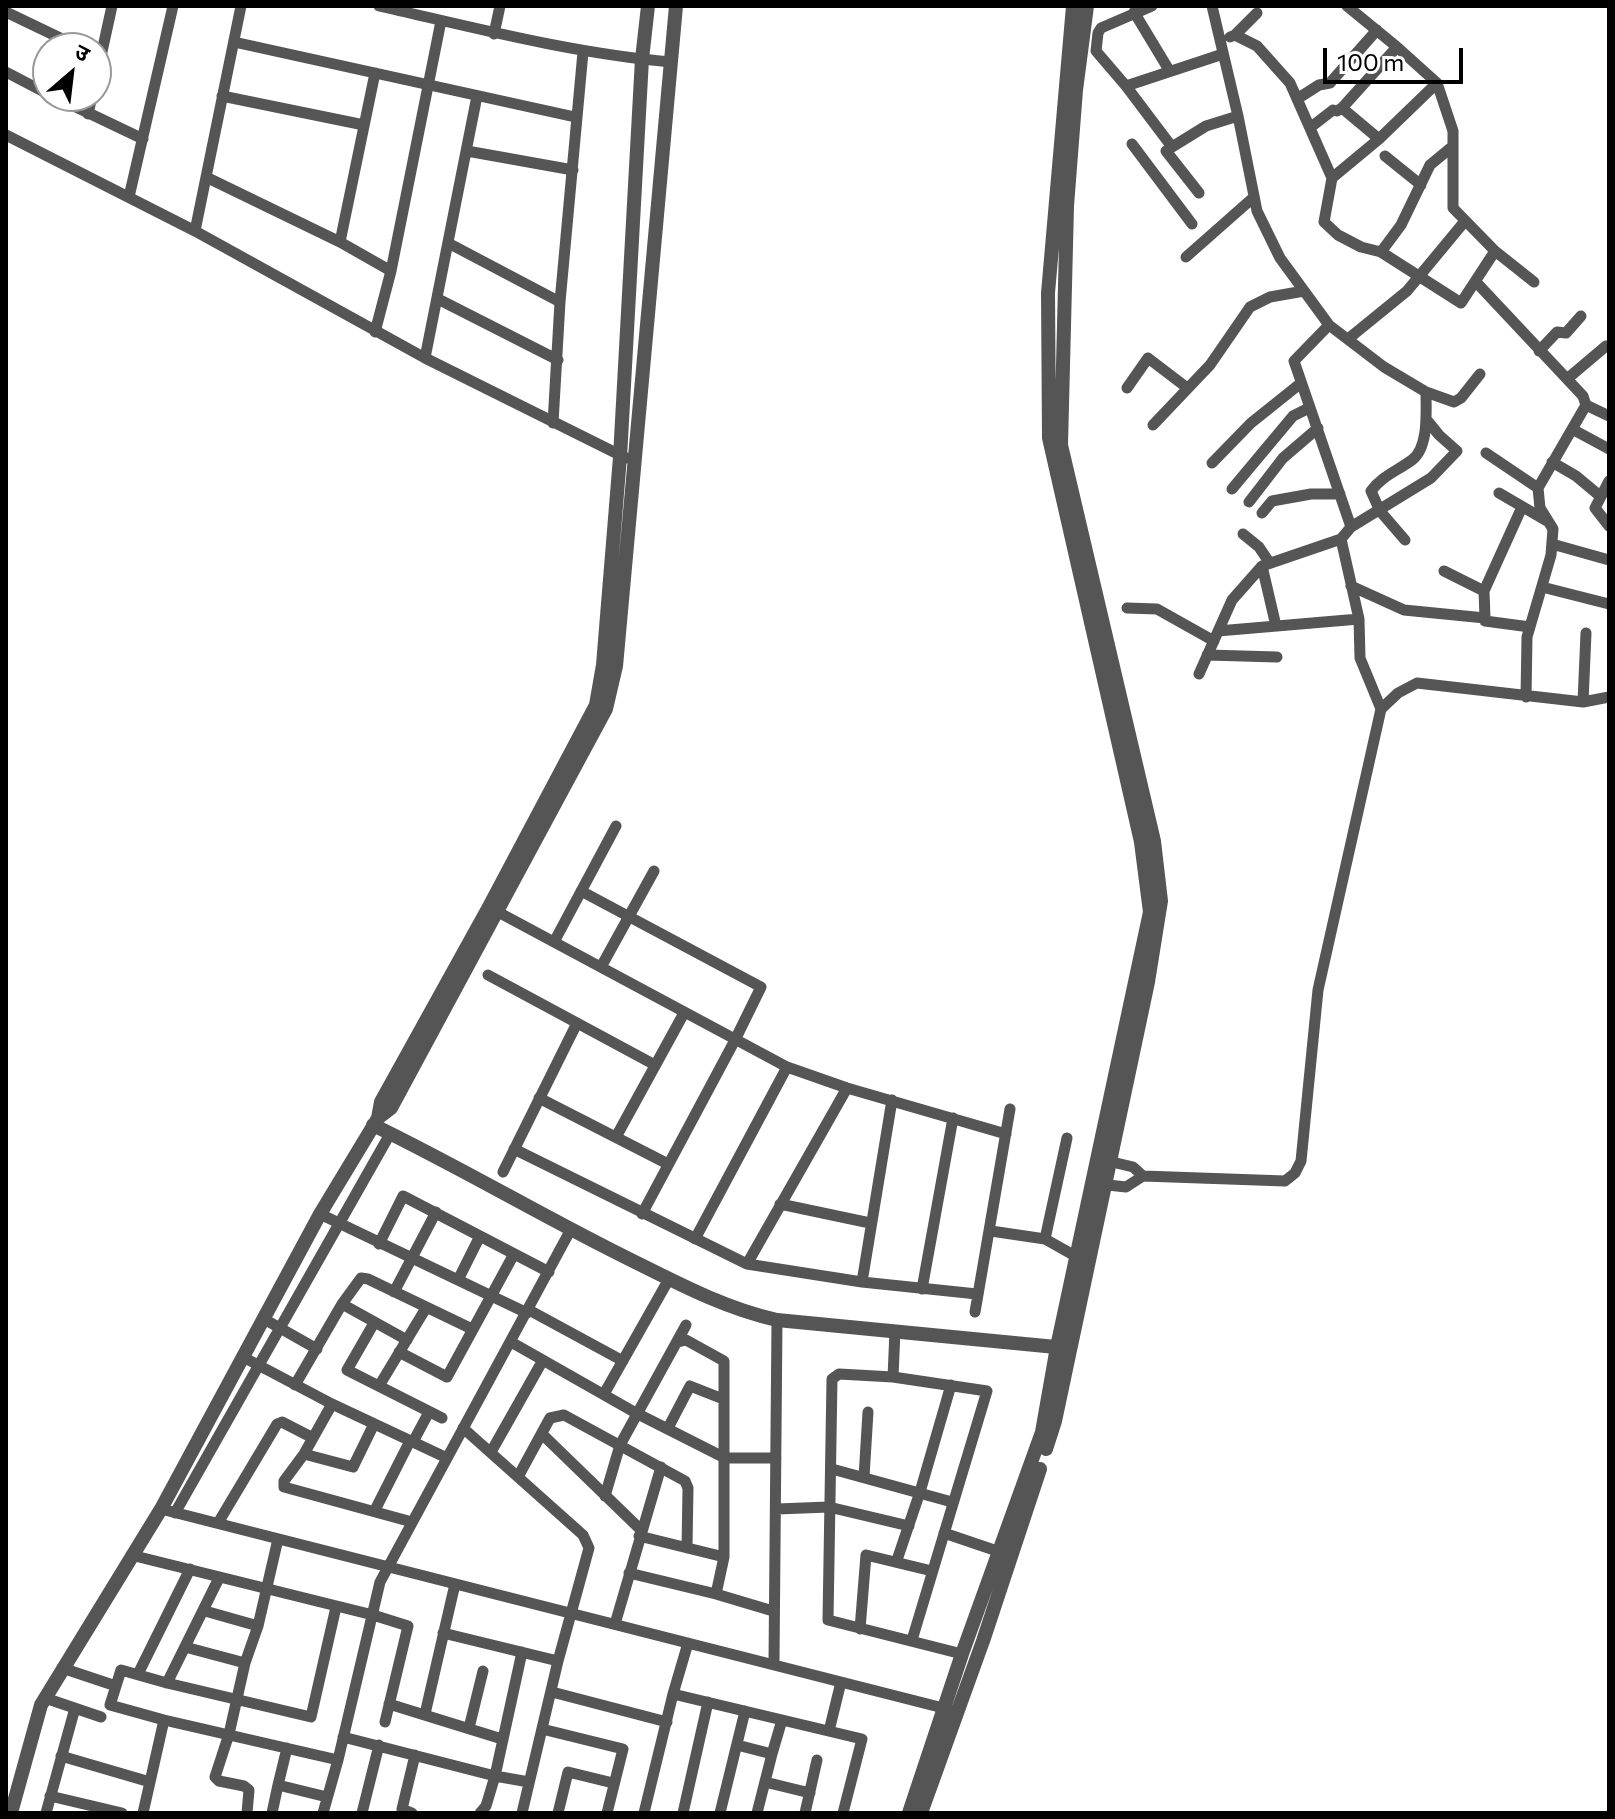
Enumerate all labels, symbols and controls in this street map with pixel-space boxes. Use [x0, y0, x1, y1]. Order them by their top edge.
north arrow [32, 32, 112, 112]
scale bar [1327, 32, 1467, 82]
text: उ [71, 37, 95, 67]
text: 100 m [1337, 47, 1404, 76]

